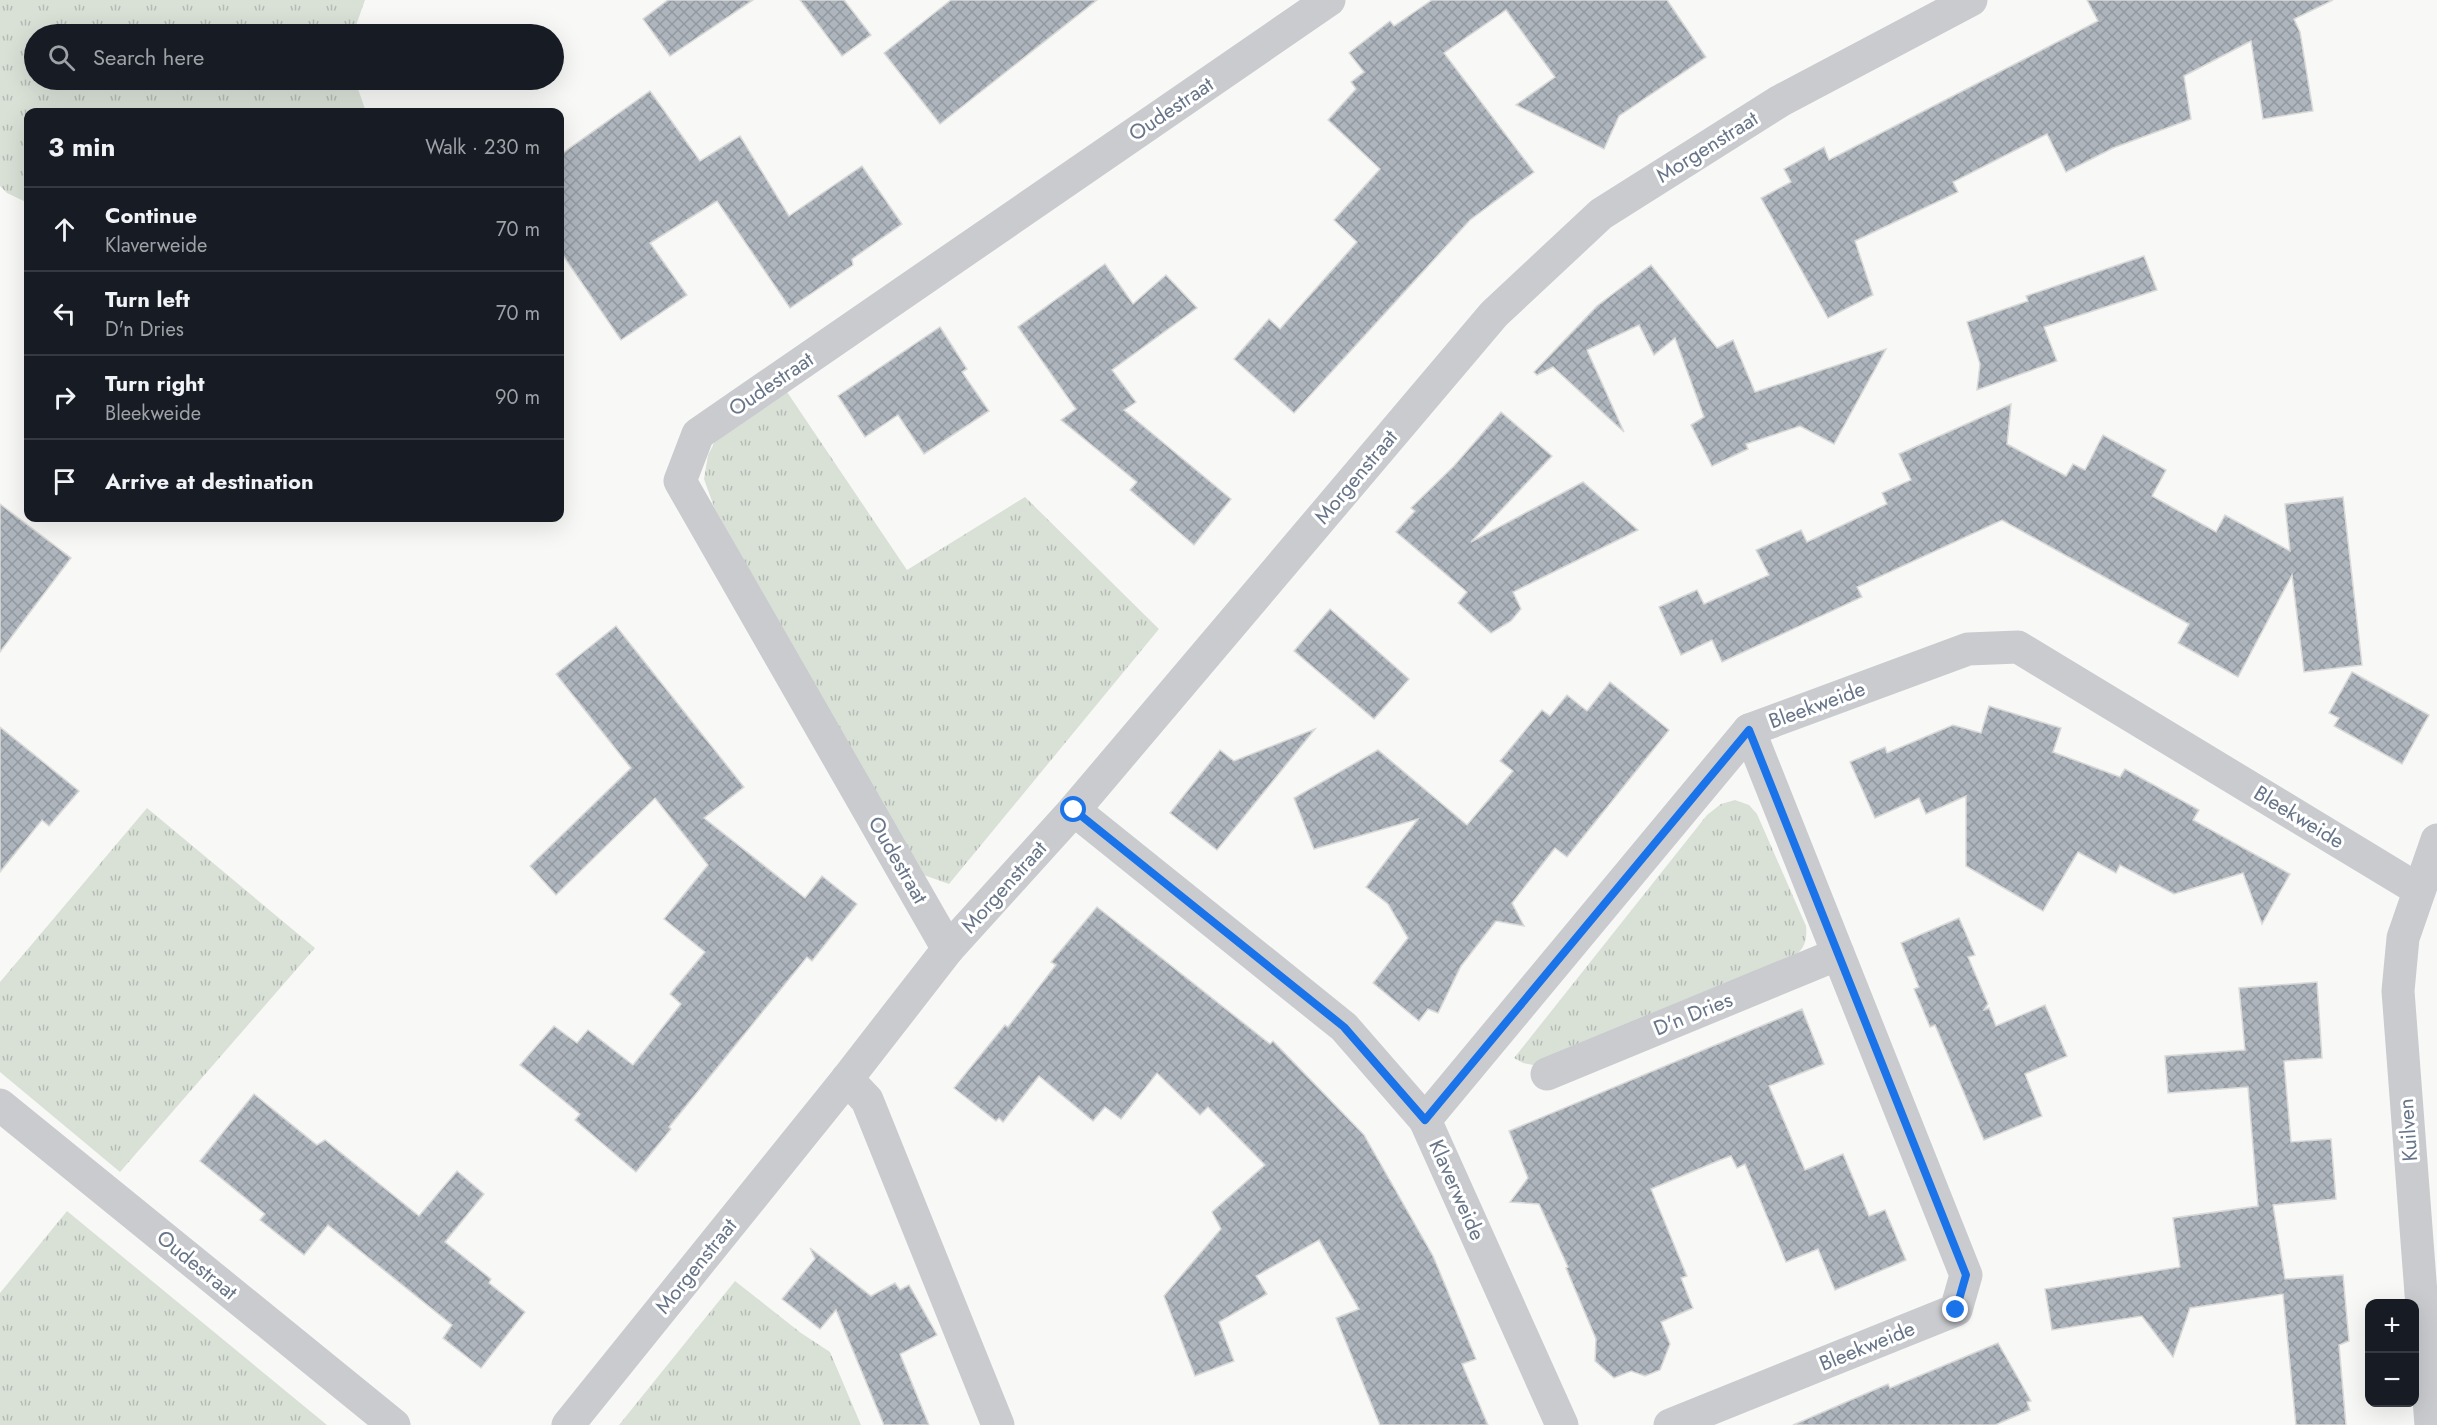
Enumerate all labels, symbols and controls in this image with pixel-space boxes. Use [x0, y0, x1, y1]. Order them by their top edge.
search box [24, 24, 564, 90]
icon: search [45, 41, 78, 74]
text: Search here [93, 41, 204, 73]
street label: Oudestraat [1123, 70, 1219, 148]
street label: Morgenstraat [1650, 104, 1764, 190]
text: 3 min [48, 128, 115, 166]
text: Walk · 230 m [425, 133, 540, 162]
text: Continue [105, 199, 197, 231]
icon: ahead [48, 213, 81, 246]
text: 70 m [496, 215, 540, 244]
text: Klaverweide [105, 231, 207, 260]
text: Turn left [105, 283, 190, 315]
icon: left [48, 297, 81, 330]
text: 70 m [496, 299, 540, 328]
text: D'n Dries [105, 315, 184, 344]
street label: Oudestraat [723, 345, 819, 423]
text: Turn right [105, 367, 205, 399]
icon: right [48, 381, 81, 414]
text: 90 m [495, 383, 540, 412]
text: Bleekweide [105, 399, 201, 428]
street label: Morgenstraat [1308, 423, 1404, 531]
icon: arrive [48, 465, 81, 498]
text: Arrive at destination [105, 465, 314, 497]
street label: Bleekweide [1765, 674, 1870, 736]
street label: Bleekweide [2248, 778, 2350, 856]
route start [1060, 796, 1086, 822]
street label: Oudestraat [861, 811, 935, 909]
street label: Morgenstraat [954, 834, 1054, 940]
street label: D'n Dries [1649, 985, 1737, 1043]
street label: Kuilven [2391, 1097, 2425, 1163]
street label: Klaverweide [1421, 1135, 1493, 1245]
street label: Morgenstraat [648, 1212, 744, 1320]
street label: Oudestraat [150, 1223, 244, 1307]
route end [1942, 1296, 1968, 1322]
map controls [2365, 1299, 2419, 1407]
button: + [2365, 1299, 2419, 1353]
street label: Bleekweide [1815, 1313, 1919, 1379]
button: − [2365, 1353, 2419, 1407]

